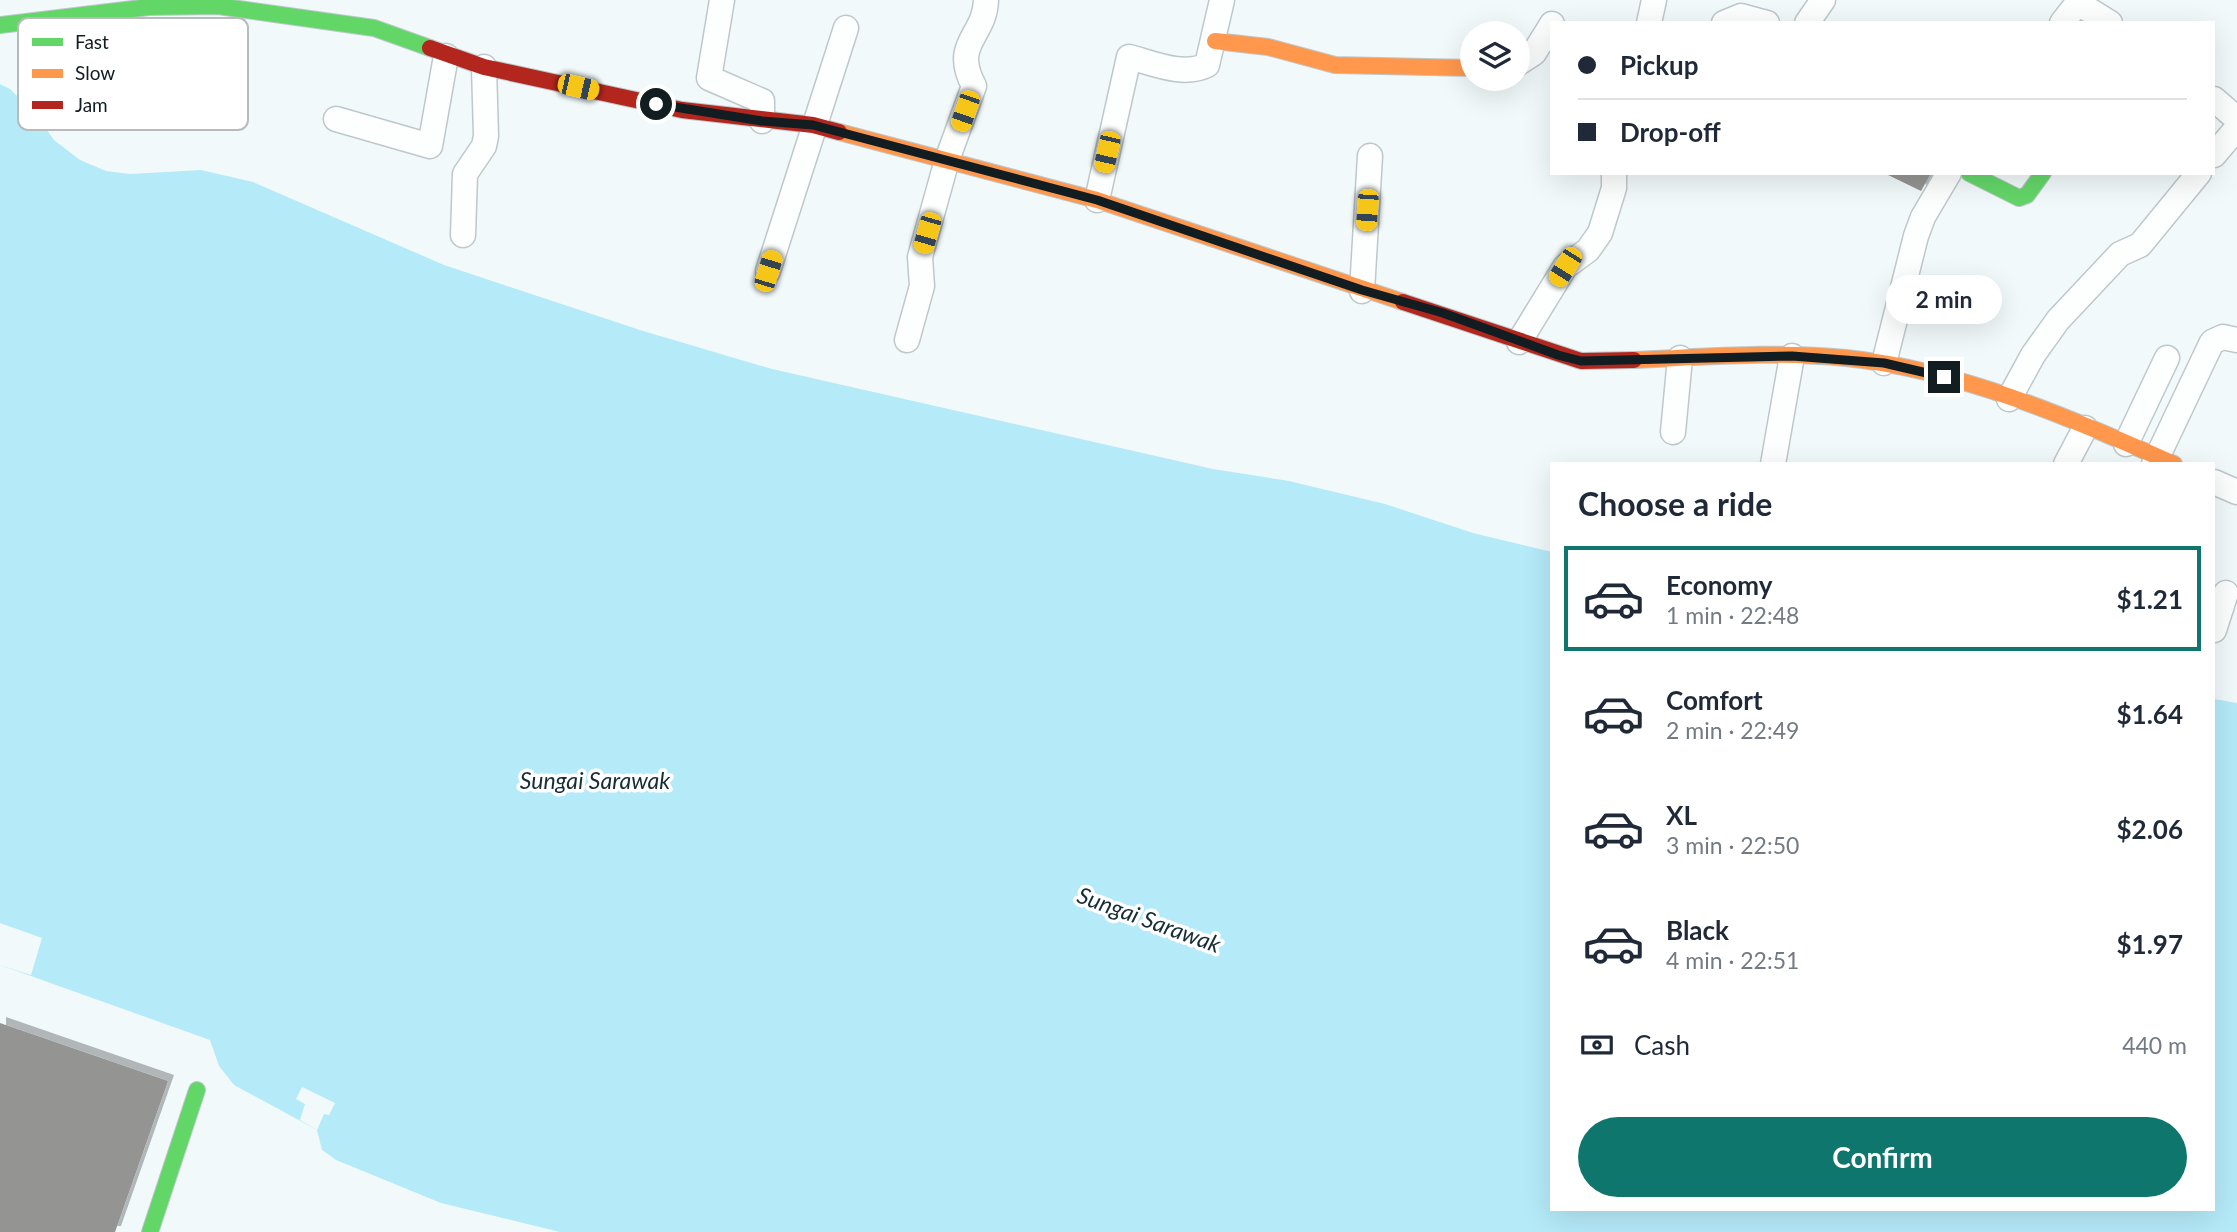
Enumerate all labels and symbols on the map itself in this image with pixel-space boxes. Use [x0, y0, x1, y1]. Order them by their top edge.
legend [18, 18, 248, 130]
text: Fast [75, 30, 109, 53]
text: Slow [75, 61, 115, 84]
car [556, 72, 601, 102]
route start [640, 88, 672, 120]
car [949, 88, 982, 134]
text: Jam [75, 93, 108, 116]
car [1093, 129, 1122, 175]
car [1356, 188, 1379, 232]
car [912, 210, 943, 256]
car [1545, 244, 1586, 290]
car [752, 248, 785, 294]
callout: 2 min [1886, 276, 2002, 324]
route end [1928, 361, 1960, 393]
water label: Sungai Sarawak [520, 766, 671, 794]
water label: Sungai Sarawak [1074, 880, 1226, 958]

